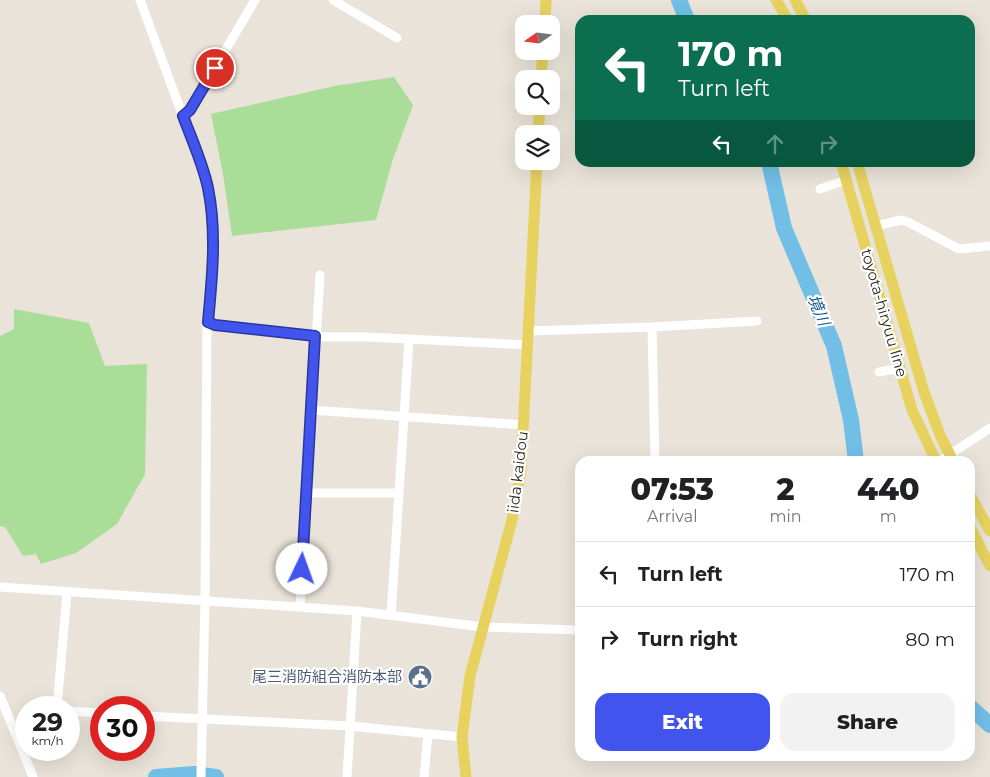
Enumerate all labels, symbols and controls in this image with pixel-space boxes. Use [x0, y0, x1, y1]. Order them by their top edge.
north arrow [515, 15, 560, 60]
map controls [515, 15, 560, 170]
text: 170 m [678, 32, 783, 75]
icon: left [595, 35, 660, 100]
pin [194, 47, 236, 89]
icon: arrive [201, 54, 229, 82]
button: search [515, 70, 560, 115]
text: Turn left [678, 75, 770, 102]
button: layers [515, 125, 560, 170]
icon: left [708, 130, 736, 158]
icon: ahead [761, 130, 789, 158]
icon: right [814, 130, 842, 158]
street label: toyota-hiryuu line [857, 247, 912, 379]
water label: 境川 [804, 292, 834, 330]
street label: iida kaidou [503, 430, 532, 514]
text: 07:53 [630, 471, 714, 508]
text: 2 [776, 471, 794, 508]
text: 440 [857, 471, 920, 508]
text: Arrival [647, 507, 697, 526]
text: min [769, 507, 802, 526]
text: m [880, 507, 897, 526]
position arrow [275, 542, 327, 594]
icon: left [595, 560, 623, 588]
text: Turn left [638, 563, 723, 586]
text: 170 m [900, 563, 955, 586]
icon: right [595, 625, 623, 653]
text: Turn right [638, 628, 738, 651]
text: 80 m [905, 628, 955, 651]
public building icon: 尾三消防組合消防本部 [407, 664, 433, 690]
place label: 尾三消防組合消防本部 [252, 667, 402, 686]
button: Exit [595, 693, 770, 751]
button: Share [780, 693, 955, 751]
speed limit sign: 30 [90, 696, 155, 761]
text: 29 [32, 707, 63, 737]
text: km/h [31, 733, 64, 748]

